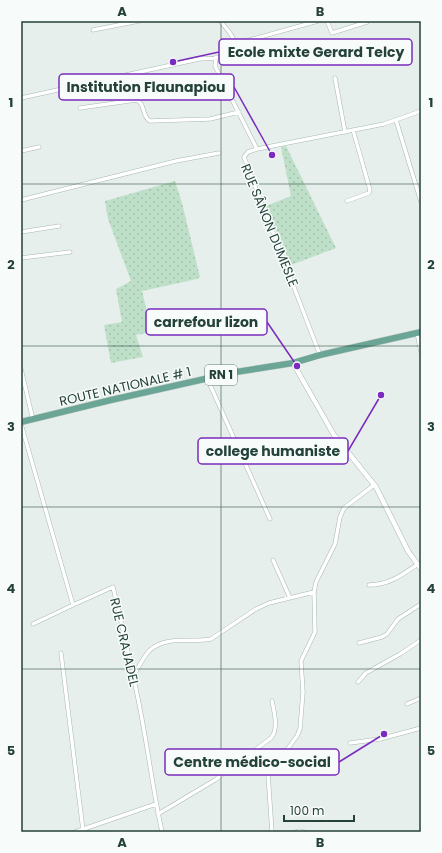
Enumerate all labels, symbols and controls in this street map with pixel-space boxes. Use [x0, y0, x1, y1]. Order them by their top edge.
text: A [117, 2, 127, 21]
text: B [316, 2, 325, 21]
callout: Ecole mixte Gerard Telcy [219, 39, 412, 65]
text: Ecole mixte Gerard Telcy [228, 42, 405, 62]
callout: Institution Flaunapiou [59, 74, 234, 100]
text: Institution Flaunapiou [66, 77, 226, 97]
text: 1 [9, 93, 13, 112]
text: 1 [429, 93, 433, 112]
street label: RUE SÂNON DUMESLE [236, 161, 303, 289]
text: 2 [7, 255, 15, 274]
text: 2 [427, 255, 435, 274]
callout: carrefour lizon [146, 309, 267, 335]
text: carrefour lizon [154, 312, 258, 332]
street label: ROUTE NATIONALE # 1 [57, 362, 193, 411]
road number: RN 1 [205, 365, 237, 385]
text: 3 [7, 417, 15, 436]
text: 3 [427, 417, 435, 436]
callout: college humaniste [198, 438, 348, 464]
text: college humaniste [206, 441, 341, 461]
text: 4 [7, 579, 16, 598]
text: 4 [427, 579, 436, 598]
street label: RUE CRAJADEL [105, 596, 144, 689]
text: 5 [7, 741, 15, 760]
text: 5 [427, 741, 435, 760]
callout: Centre médico-social [165, 749, 339, 775]
text: Centre médico-social [173, 752, 331, 772]
scale bar [284, 797, 354, 823]
text: 100 m [290, 802, 324, 819]
text: A [117, 833, 127, 852]
text: B [316, 833, 325, 852]

